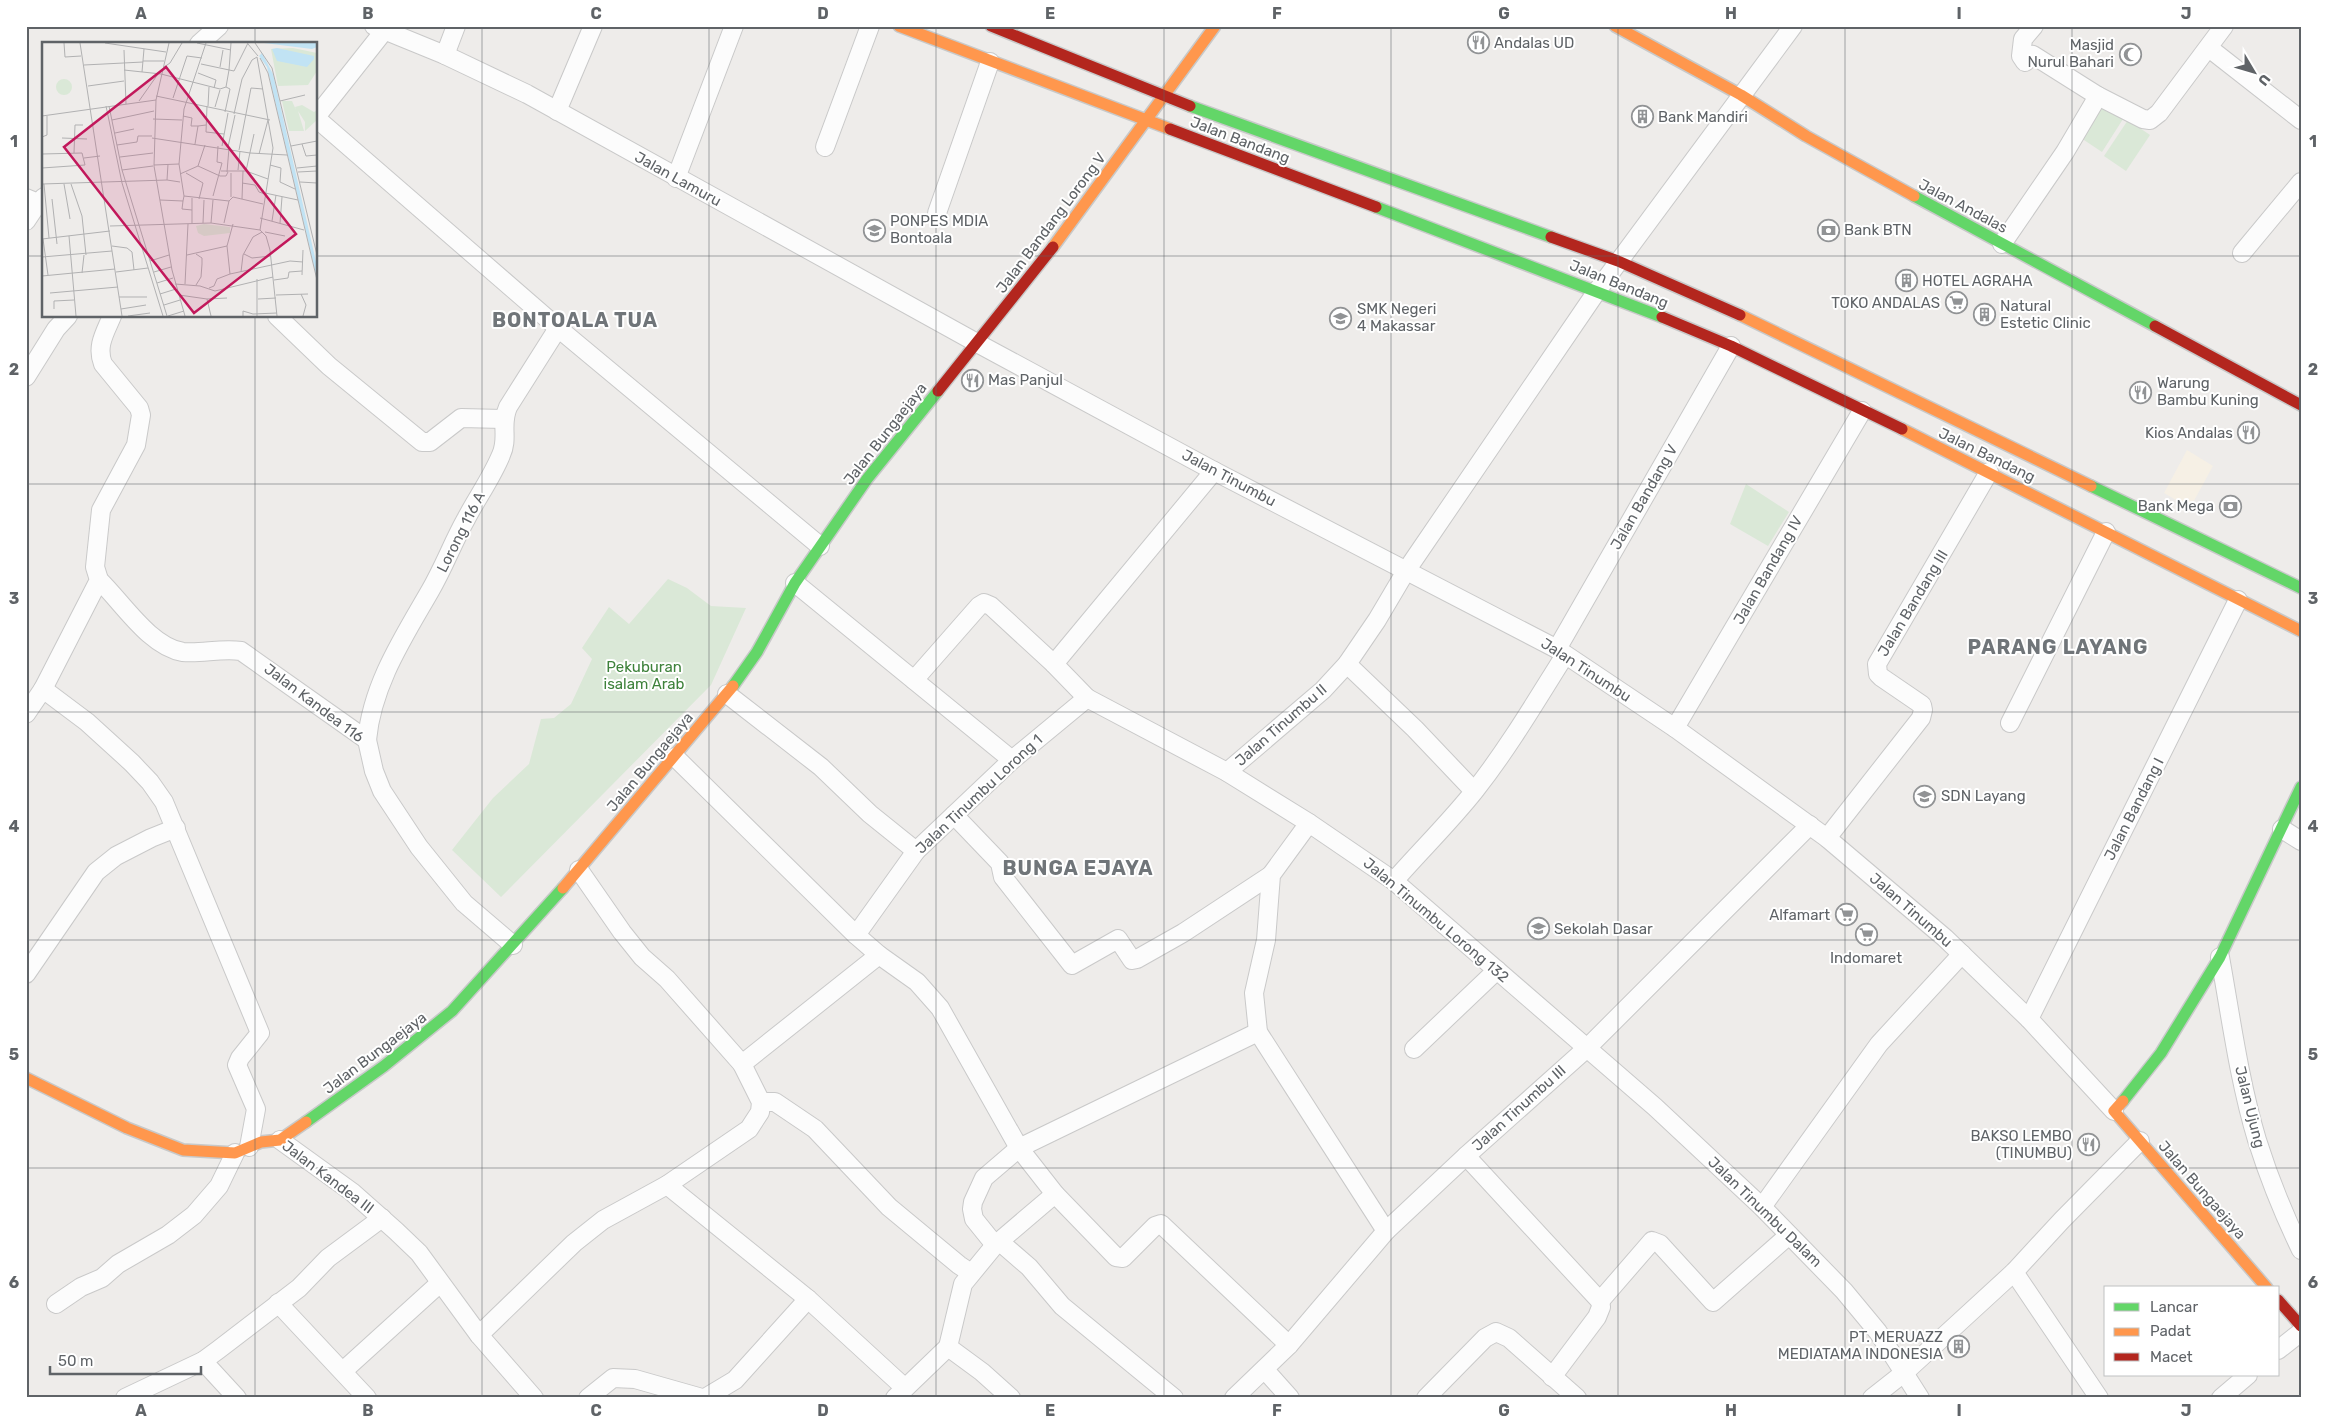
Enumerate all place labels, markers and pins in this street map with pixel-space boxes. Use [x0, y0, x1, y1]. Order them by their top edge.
restaurant icon: Andalas UD [1466, 31, 1490, 55]
place label: Andalas UD [1494, 34, 1574, 52]
place label: Masjid Nurul Bahari [2027, 36, 2114, 71]
mosque icon: Masjid Nurul Bahari [2118, 42, 2142, 66]
building icon: Bank Mandiri [1630, 105, 1654, 129]
place label: Bank Mandiri [1658, 108, 1748, 126]
place label: PONPES MDIA Bontoala [890, 212, 988, 247]
school or university icon: PONPES MDIA Bontoala [862, 218, 886, 242]
bank icon: Bank BTN [1816, 218, 1840, 242]
place label: Bank BTN [1844, 221, 1912, 239]
building icon: HOTEL AGRAHA [1894, 269, 1918, 293]
place label: HOTEL AGRAHA [1922, 272, 2032, 290]
supermarket icon: TOKO ANDALAS [1944, 291, 1968, 315]
place label: TOKO ANDALAS [1831, 294, 1940, 312]
place label: Natural Estetic Clinic [2000, 297, 2091, 332]
place label: SMK Negeri 4 Makassar [1357, 300, 1436, 335]
building icon: Natural Estetic Clinic [1972, 303, 1996, 327]
school or university icon: SMK Negeri 4 Makassar [1329, 306, 1353, 330]
restaurant icon: Mas Panjul [960, 368, 984, 392]
place label: Mas Panjul [988, 371, 1063, 389]
place label: Warung Bambu Kuning [2157, 374, 2259, 409]
restaurant icon: Warung Bambu Kuning [2129, 380, 2153, 404]
restaurant icon: Kios Andalas [2237, 421, 2261, 445]
place label: Kios Andalas [2145, 424, 2233, 442]
bank icon: Bank Mega [2218, 494, 2242, 518]
place label: Bank Mega [2138, 497, 2214, 515]
school or university icon: SDN Layang [1913, 784, 1937, 808]
place label: SDN Layang [1941, 787, 2026, 805]
supermarket icon: Alfamart [1834, 903, 1858, 927]
place label: Alfamart [1769, 906, 1830, 924]
school or university icon: Sekolah Dasar [1526, 917, 1550, 941]
place label: Sekolah Dasar [1554, 920, 1653, 938]
supermarket icon: Indomaret [1854, 923, 1878, 947]
place label: Indomaret [1830, 949, 1902, 967]
place label: BAKSO LEMBO (TINUMBU) [1970, 1127, 2072, 1162]
restaurant icon: BAKSO LEMBO (TINUMBU) [2076, 1133, 2100, 1157]
place label: PT. MERUAZZ MEDIATAMA INDONESIA [1778, 1328, 1943, 1363]
building icon: PT. MERUAZZ MEDIATAMA INDONESIA [1947, 1334, 1971, 1358]

